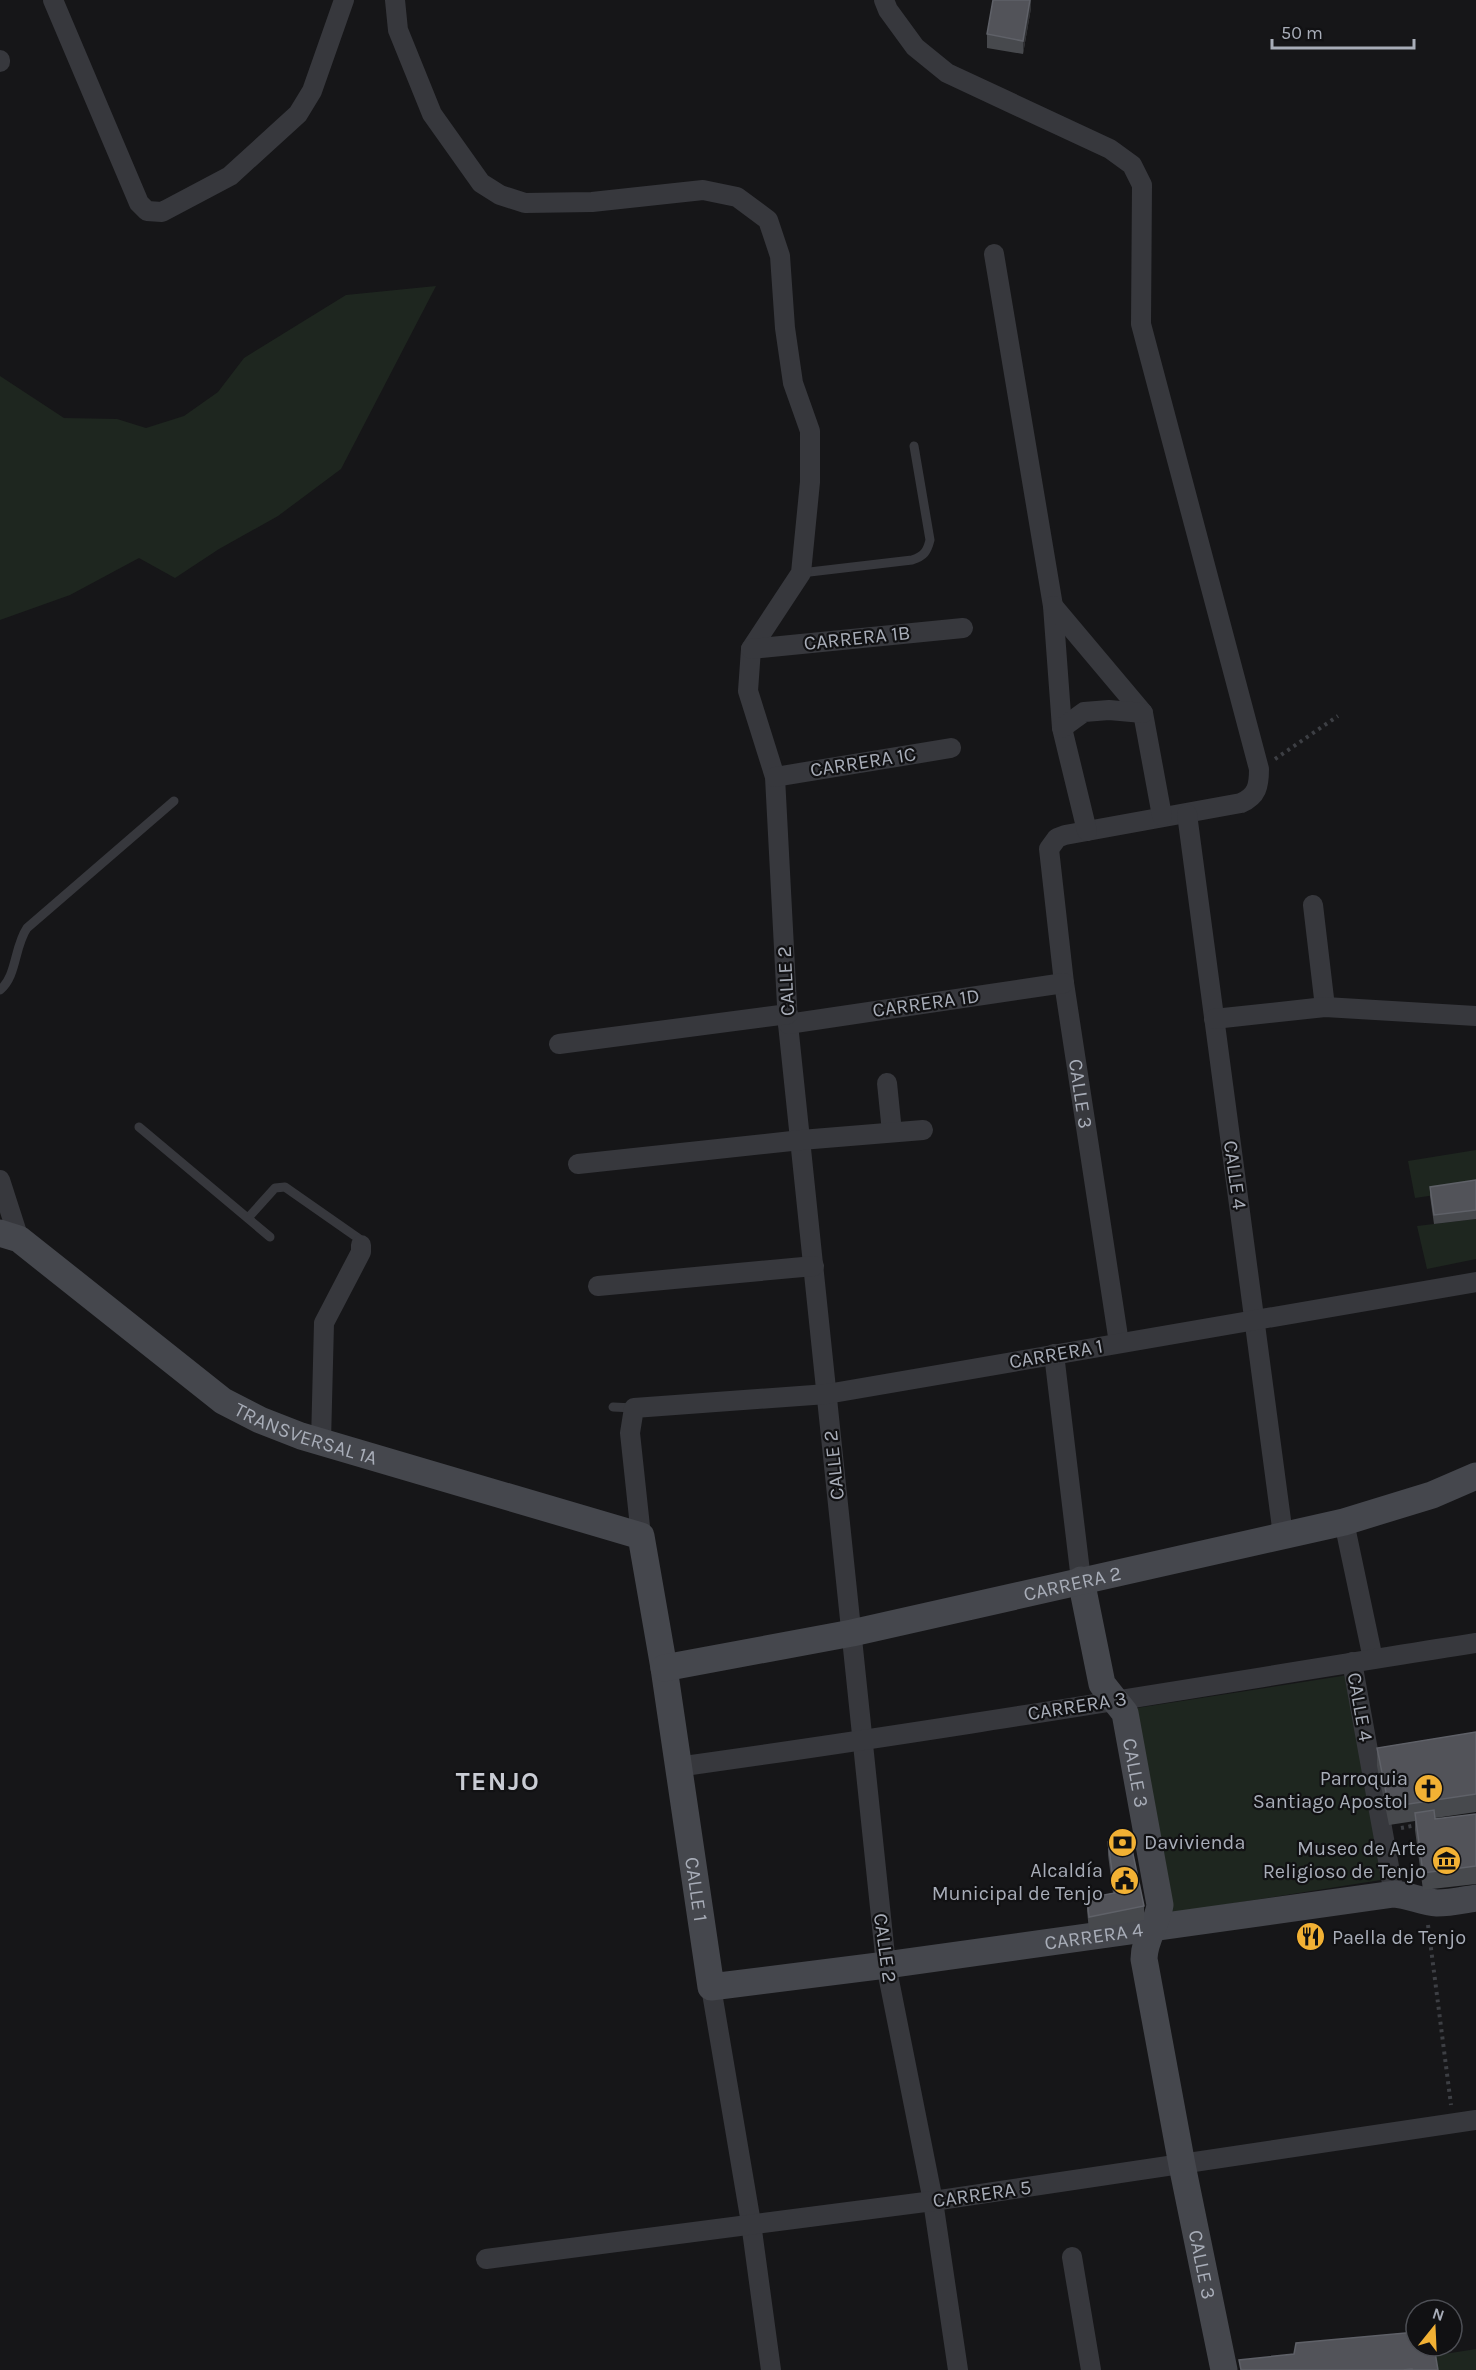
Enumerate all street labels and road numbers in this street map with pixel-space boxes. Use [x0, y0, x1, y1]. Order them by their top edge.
street label: CARRERA 1B [803, 621, 911, 655]
street label: CARRERA 1C [808, 742, 918, 782]
street label: CALLE 2 [773, 945, 799, 1017]
street label: CARRERA 1D [871, 984, 981, 1022]
street label: CALLE 3 [1064, 1057, 1098, 1130]
street label: CALLE 4 [1219, 1139, 1251, 1211]
street label: CARRERA 1 [1007, 1334, 1105, 1374]
street label: TRANSVERSAL 1A [231, 1397, 380, 1469]
street label: CALLE 2 [819, 1429, 849, 1501]
street label: CARRERA 2 [1021, 1561, 1123, 1605]
street label: CALLE 4 [1343, 1671, 1377, 1743]
street label: CARRERA 3 [1026, 1687, 1128, 1725]
street label: CALLE 3 [1118, 1736, 1154, 1810]
street label: CALLE 1 [680, 1855, 713, 1923]
street label: CALLE 2 [869, 1912, 901, 1984]
street label: CARRERA 4 [1043, 1918, 1144, 1954]
street label: CARRERA 5 [931, 2176, 1033, 2212]
street label: CALLE 3 [1184, 2228, 1221, 2301]

